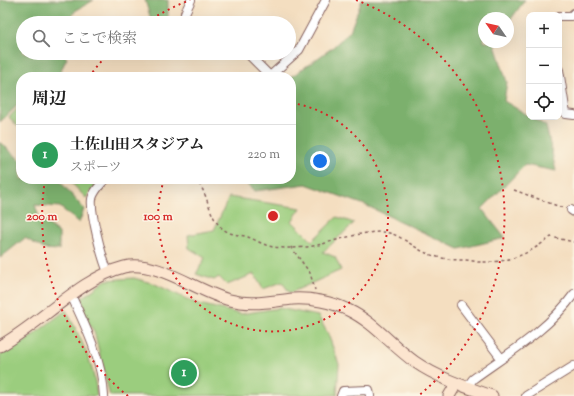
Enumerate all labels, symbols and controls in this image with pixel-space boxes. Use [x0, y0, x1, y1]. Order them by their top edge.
north arrow [478, 12, 514, 48]
map controls [526, 12, 562, 120]
button: + [526, 12, 562, 48]
search box [16, 16, 296, 60]
icon: search [30, 27, 52, 49]
text: ここで検索 [62, 29, 137, 50]
button: − [526, 48, 562, 84]
button: locate [526, 84, 562, 120]
text: 周辺 [32, 88, 66, 112]
text: 土佐山田スタジアム [70, 135, 204, 156]
text: 1 [43, 146, 47, 164]
text: 220 m [247, 146, 280, 164]
your location [310, 151, 330, 171]
text: スポーツ [70, 159, 121, 177]
text: 200 m [27, 208, 57, 226]
text: 100 m [142, 208, 173, 226]
centre of rings [266, 209, 280, 223]
pin: 1 [171, 358, 197, 388]

